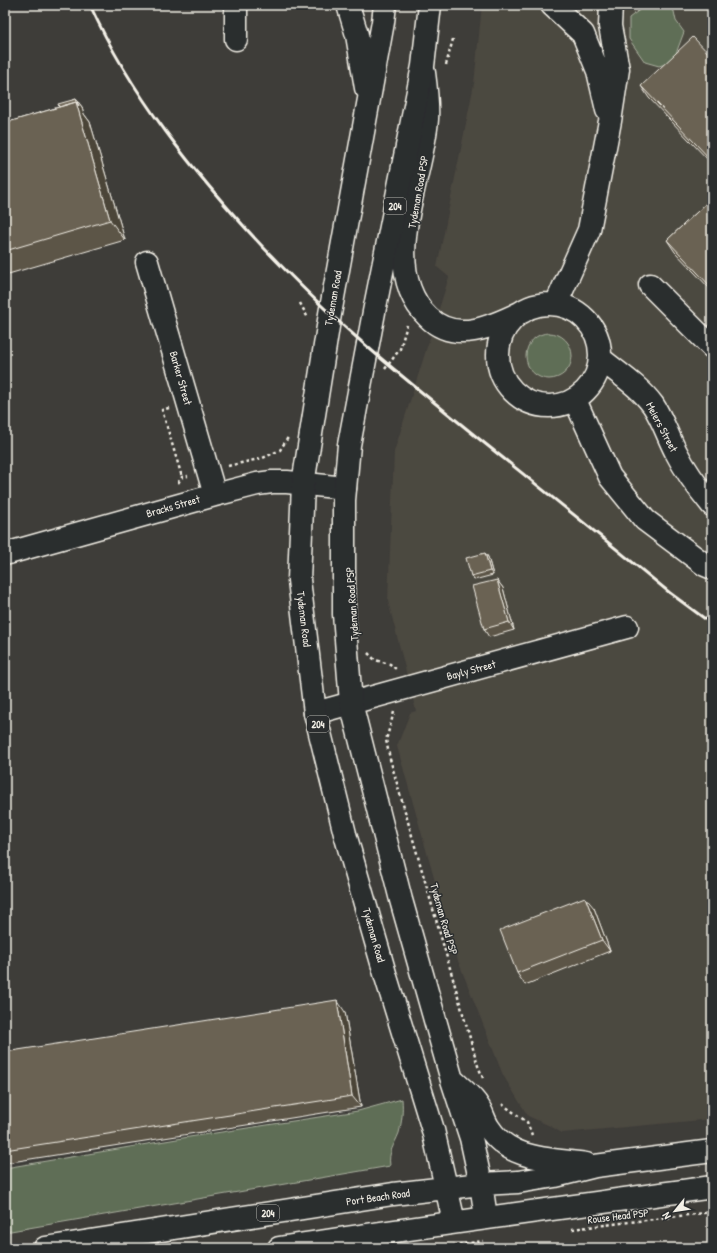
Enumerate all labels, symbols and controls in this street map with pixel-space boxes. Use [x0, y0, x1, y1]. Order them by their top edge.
street label: Tydeman Road PSP [405, 154, 431, 230]
road number: 204 [384, 198, 406, 214]
street label: Tydeman Road [321, 269, 345, 327]
street label: Barker Street [167, 349, 195, 407]
street label: Meiers Street [643, 400, 681, 454]
street label: Bracks Street [144, 492, 202, 520]
street label: Tydeman Road PSP [342, 567, 362, 641]
street label: Tydeman Road [294, 590, 314, 648]
street label: Bayly Street [445, 657, 497, 683]
road number: 204 [307, 716, 329, 732]
street label: Tydeman Road PSP [427, 882, 461, 956]
street label: Tydeman Road [360, 906, 389, 964]
street label: Port Beach Road [345, 1186, 411, 1208]
north arrow [655, 1191, 695, 1231]
road number: 204 [257, 1205, 279, 1221]
street label: Rouse Head PSP [587, 1205, 649, 1227]
text: N [659, 1210, 674, 1222]

